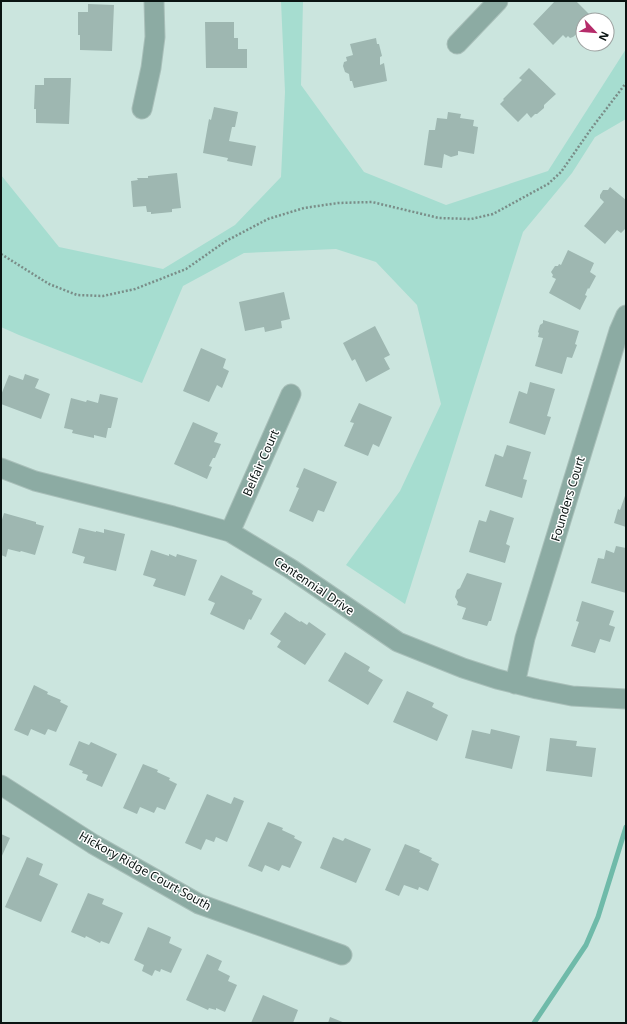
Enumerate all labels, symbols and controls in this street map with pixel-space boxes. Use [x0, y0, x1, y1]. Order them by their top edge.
north arrow [575, 12, 615, 52]
text: N [596, 29, 613, 44]
street label: Belfair Court [238, 426, 283, 499]
street label: Founders Court [547, 454, 589, 543]
street label: Centennial Drive [271, 552, 358, 619]
street label: Hickory Ridge Court South [76, 827, 214, 914]

